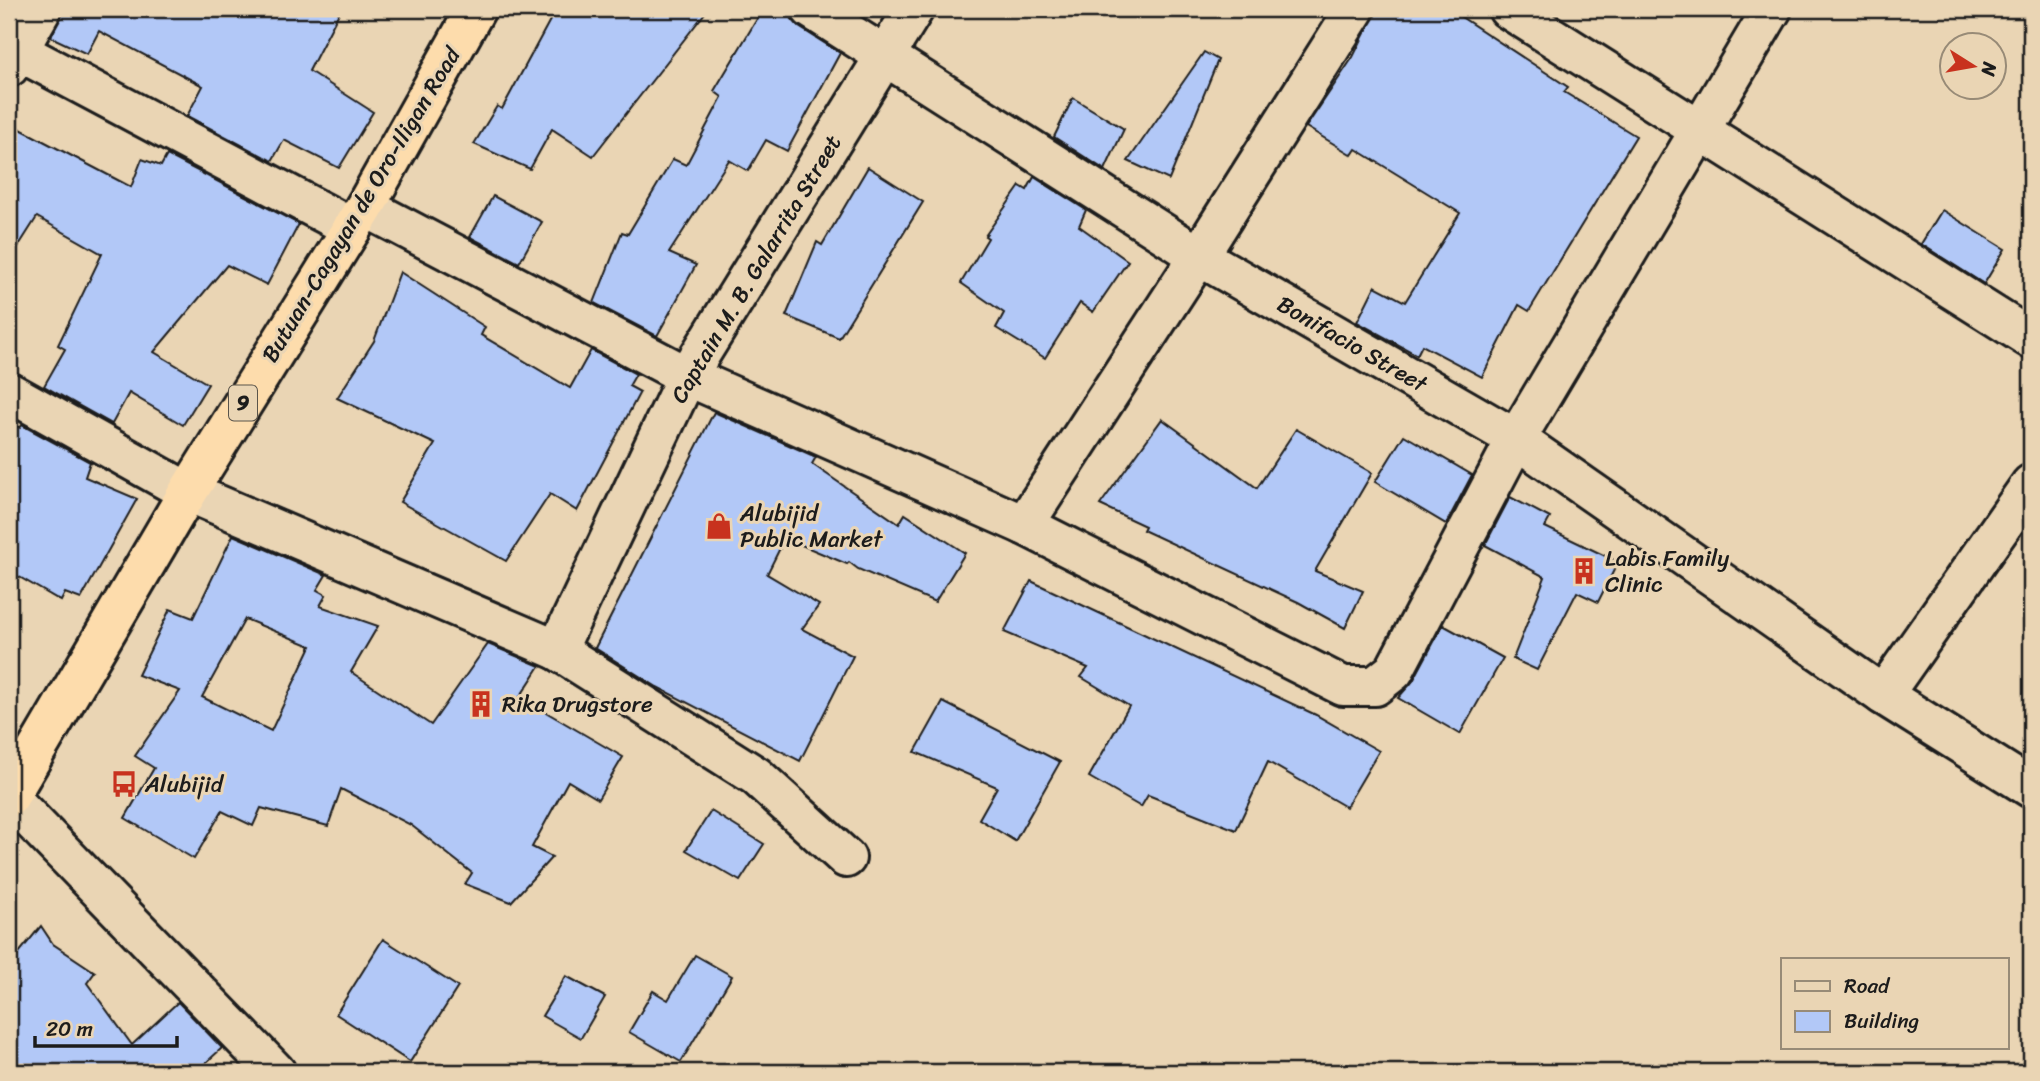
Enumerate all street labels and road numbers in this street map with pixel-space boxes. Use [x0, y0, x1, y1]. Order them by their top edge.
street label: Butuan-Cagayan de Oro-Iligan Road [250, 38, 473, 371]
street label: Captain M. B. Galarrita Street [659, 127, 853, 411]
street label: Bonifacio Street [1269, 284, 1437, 405]
road number: 9 [229, 386, 257, 420]

